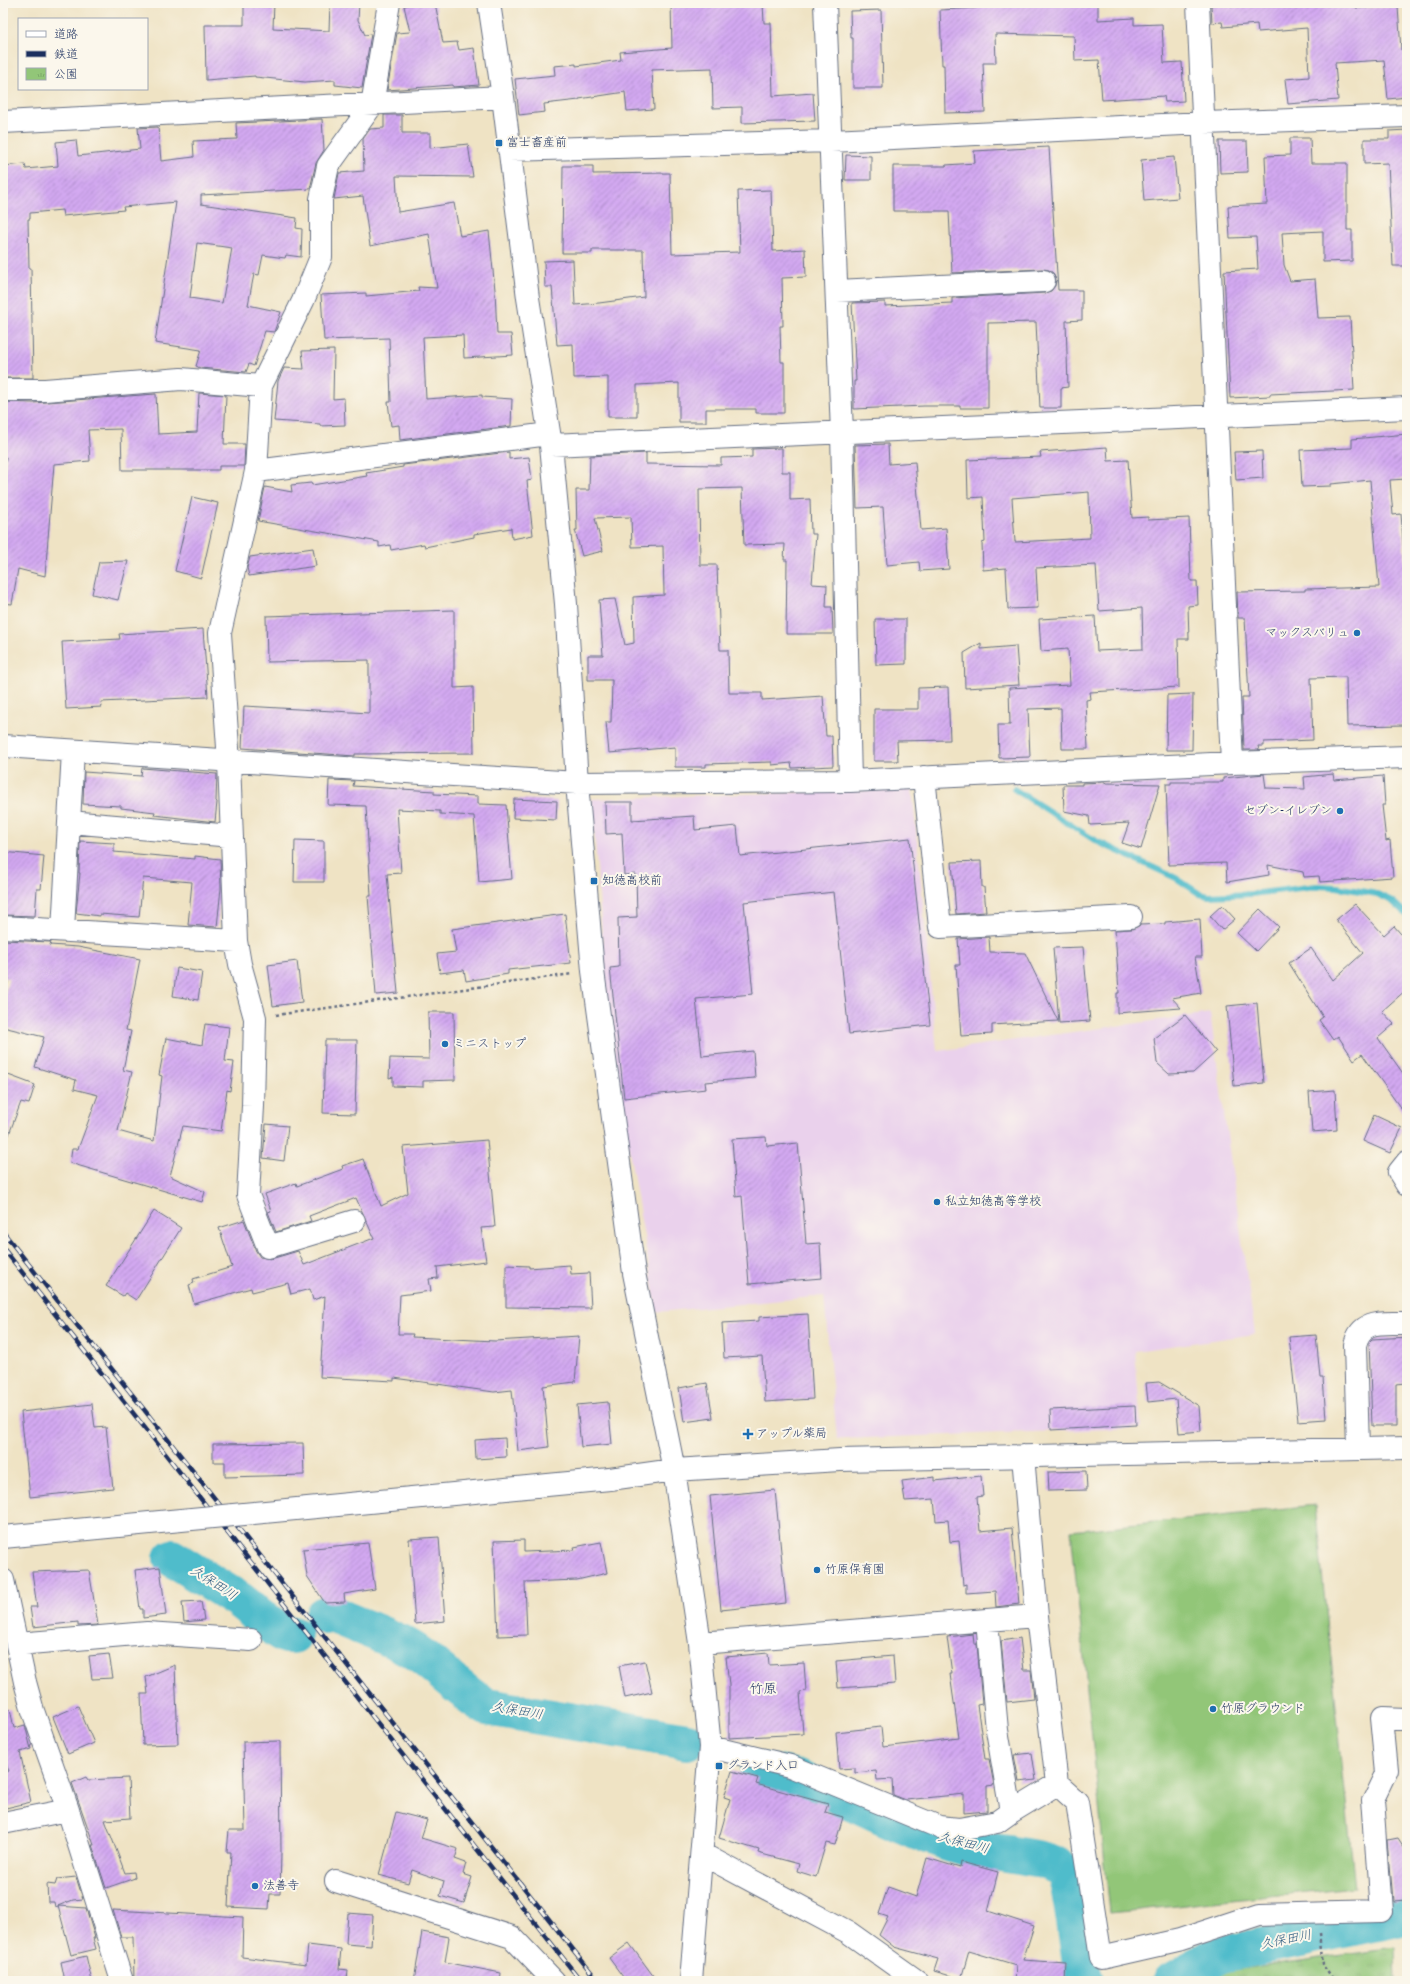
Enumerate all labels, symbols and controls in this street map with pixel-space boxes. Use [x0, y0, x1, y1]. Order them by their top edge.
legend [18, 18, 148, 90]
text: 道路 [54, 27, 78, 44]
text: 鉄道 [54, 47, 78, 64]
text: 公園 [54, 67, 78, 84]
place label: 富士畜産前 [507, 135, 567, 152]
marker: 富士畜産前 [494, 138, 504, 148]
place label: マックスバリュ [1265, 625, 1349, 642]
marker: マックスバリュ [1352, 628, 1362, 638]
place label: セブン-イレブン [1244, 803, 1332, 820]
marker: セブン-イレブン [1335, 806, 1345, 816]
place label: 知徳高校前 [602, 873, 662, 890]
marker: 知徳高校前 [589, 876, 599, 886]
place label: ミニストップ [453, 1036, 526, 1053]
marker: ミニストップ [440, 1039, 450, 1049]
place label: 私立知徳高等学校 [945, 1194, 1041, 1211]
marker: 私立知徳高等学校 [932, 1197, 942, 1207]
place label: アップル薬局 [756, 1426, 827, 1443]
marker: アップル薬局 [743, 1429, 753, 1439]
water label: 久保田川 [186, 1562, 240, 1606]
place label: 竹原保育園 [825, 1562, 885, 1579]
marker: 竹原保育園 [812, 1565, 822, 1575]
district label: 竹原 [749, 1680, 777, 1700]
water label: 久保田川 [490, 1698, 544, 1726]
place label: 竹原グラウンド [1221, 1701, 1305, 1718]
marker: 竹原グラウンド [1208, 1704, 1218, 1714]
place label: グランド入口 [727, 1758, 799, 1775]
marker: グランド入口 [714, 1761, 724, 1771]
water label: 久保田川 [935, 1828, 991, 1860]
place label: 法善寺 [263, 1878, 299, 1895]
marker: 法善寺 [250, 1881, 260, 1891]
water label: 久保田川 [1259, 1927, 1313, 1955]

